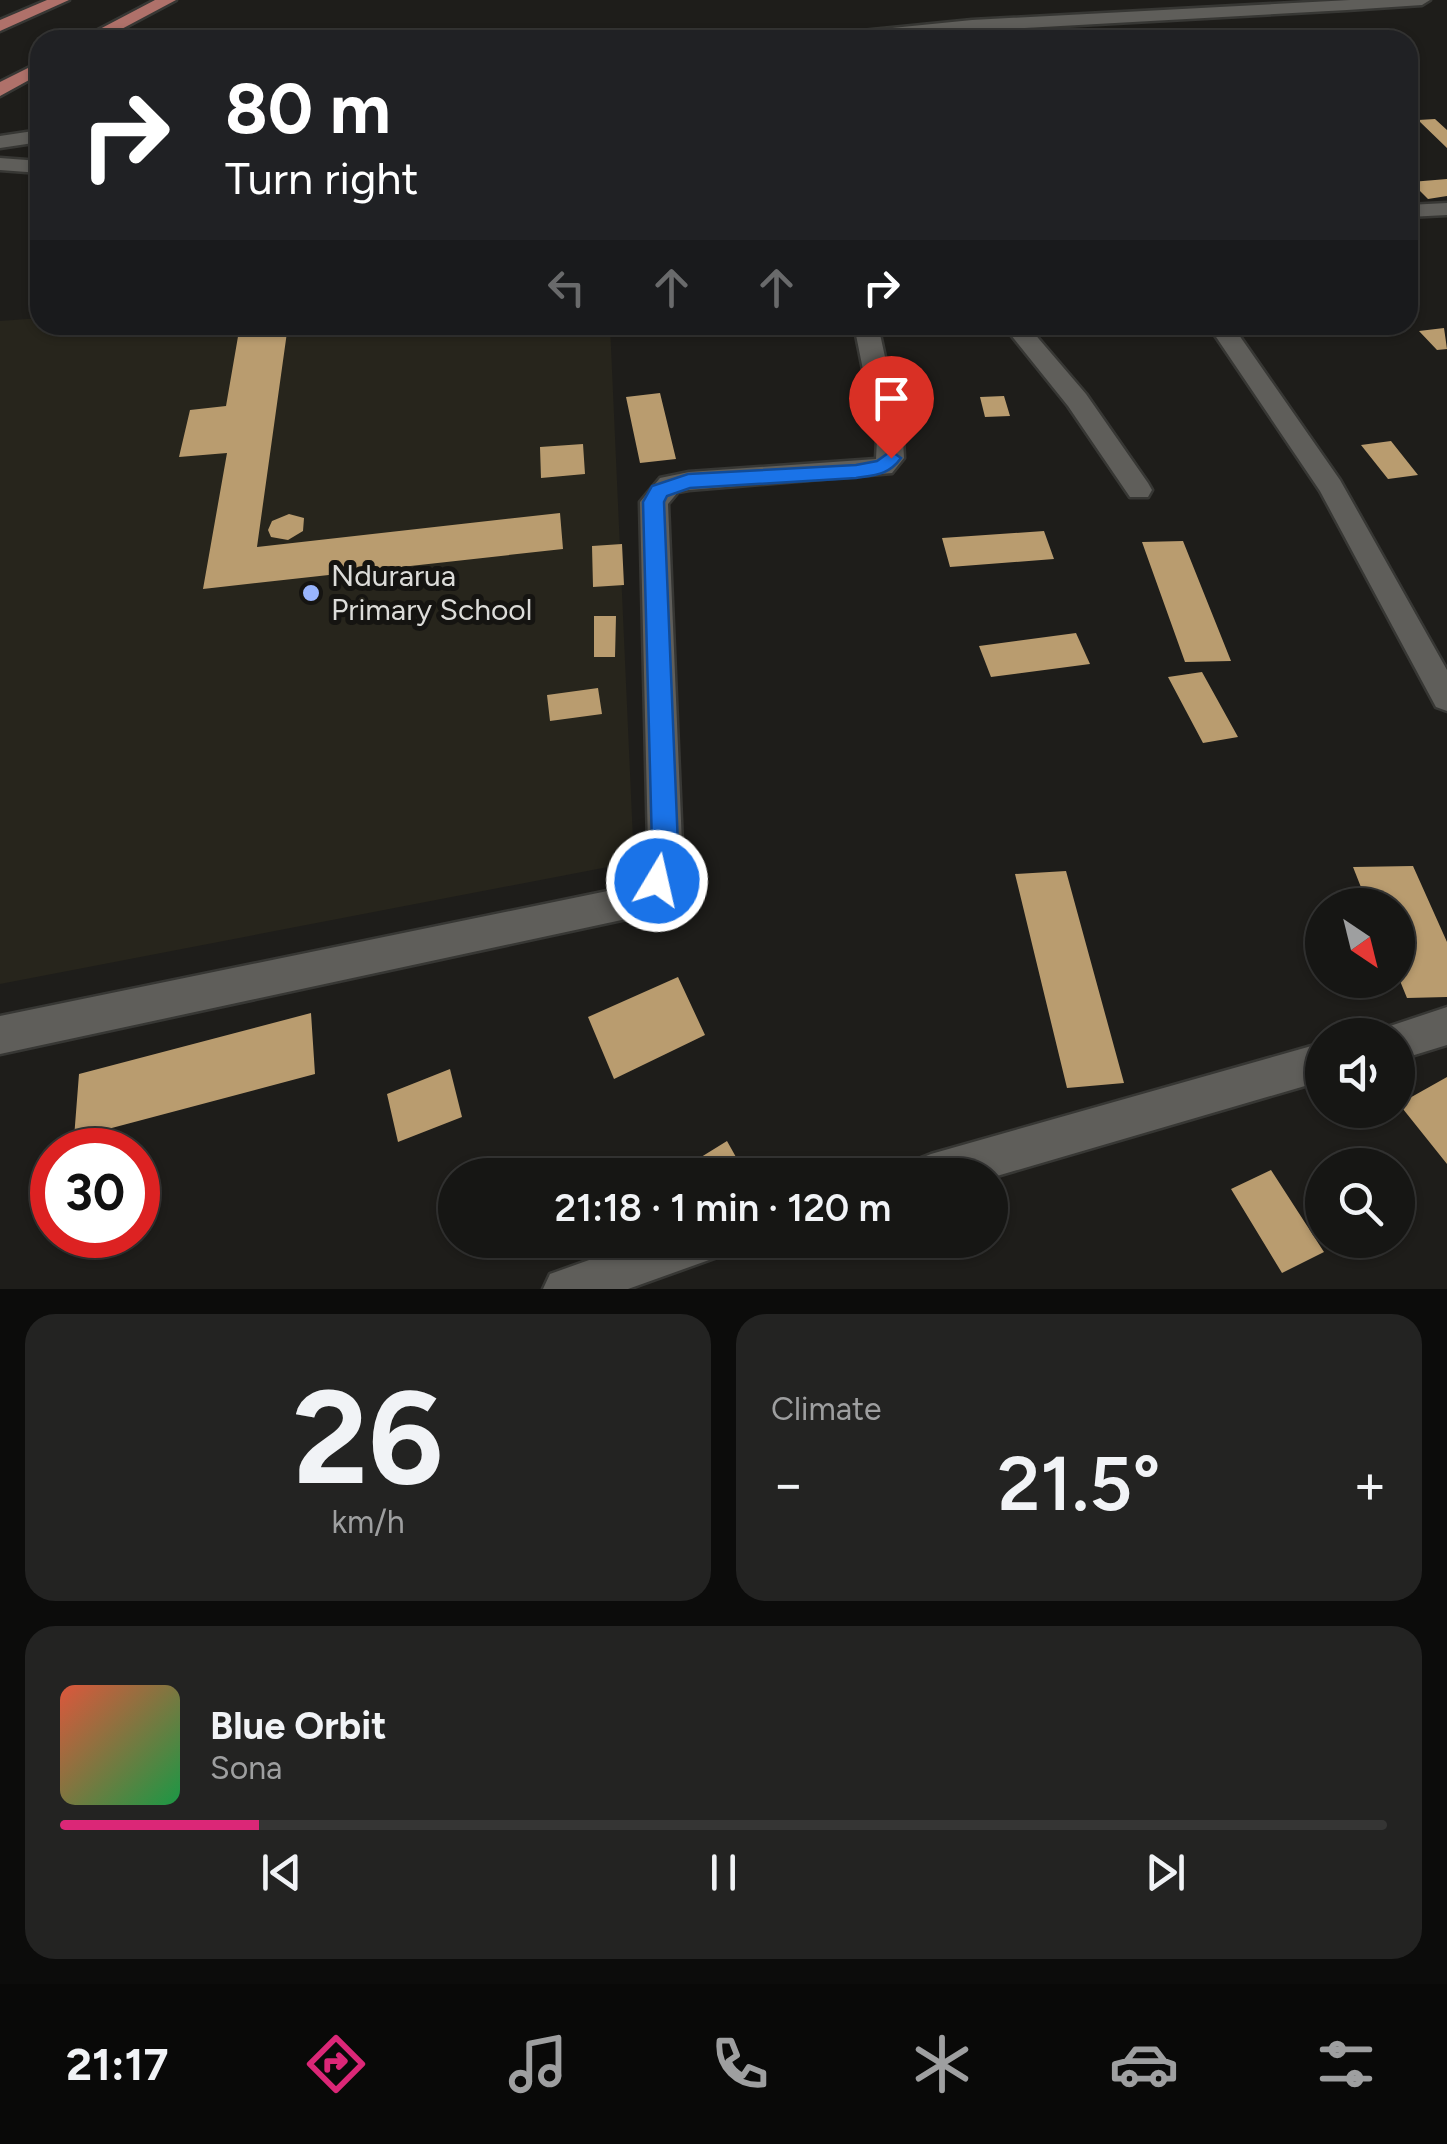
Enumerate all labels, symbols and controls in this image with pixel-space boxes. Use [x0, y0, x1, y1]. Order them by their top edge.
text: 80 m [225, 66, 391, 151]
icon: right [60, 70, 190, 200]
text: Turn right [225, 151, 418, 205]
icon: left [539, 260, 594, 315]
icon: ahead [644, 260, 699, 315]
icon: ahead [749, 260, 804, 315]
icon: right [854, 260, 909, 315]
pin [849, 356, 934, 459]
icon: arrive [864, 371, 919, 426]
place label: Ndurarua Primary School [331, 557, 532, 628]
marker: Ndurarua Primary School [300, 582, 322, 604]
position arrow [605, 829, 709, 933]
north arrow [1305, 888, 1415, 998]
map controls [1305, 888, 1415, 1258]
button: sound [1305, 1018, 1415, 1128]
speed limit sign: 30 [30, 1128, 160, 1258]
button: search [1305, 1148, 1415, 1258]
text: 21:18 · 1 min · 120 m [555, 1185, 891, 1231]
text: 26 [293, 1360, 443, 1516]
text: Climate [771, 1390, 882, 1428]
text: 21.5° [997, 1439, 1161, 1529]
text: − [771, 1451, 805, 1517]
text: + [1353, 1451, 1387, 1517]
text: km/h [331, 1503, 405, 1541]
text: Blue Orbit [210, 1703, 386, 1749]
text: Sona [210, 1749, 282, 1787]
icon: previous [254, 1845, 309, 1900]
icon: pause [696, 1845, 751, 1900]
icon: next [1138, 1845, 1193, 1900]
icon: directions [301, 2029, 371, 2099]
icon: music [503, 2029, 573, 2099]
icon: phone [705, 2029, 775, 2099]
icon: climate [907, 2029, 977, 2099]
icon: car [1109, 2029, 1179, 2099]
icon: filters [1311, 2029, 1381, 2099]
text: 21:17 [66, 2037, 169, 2091]

